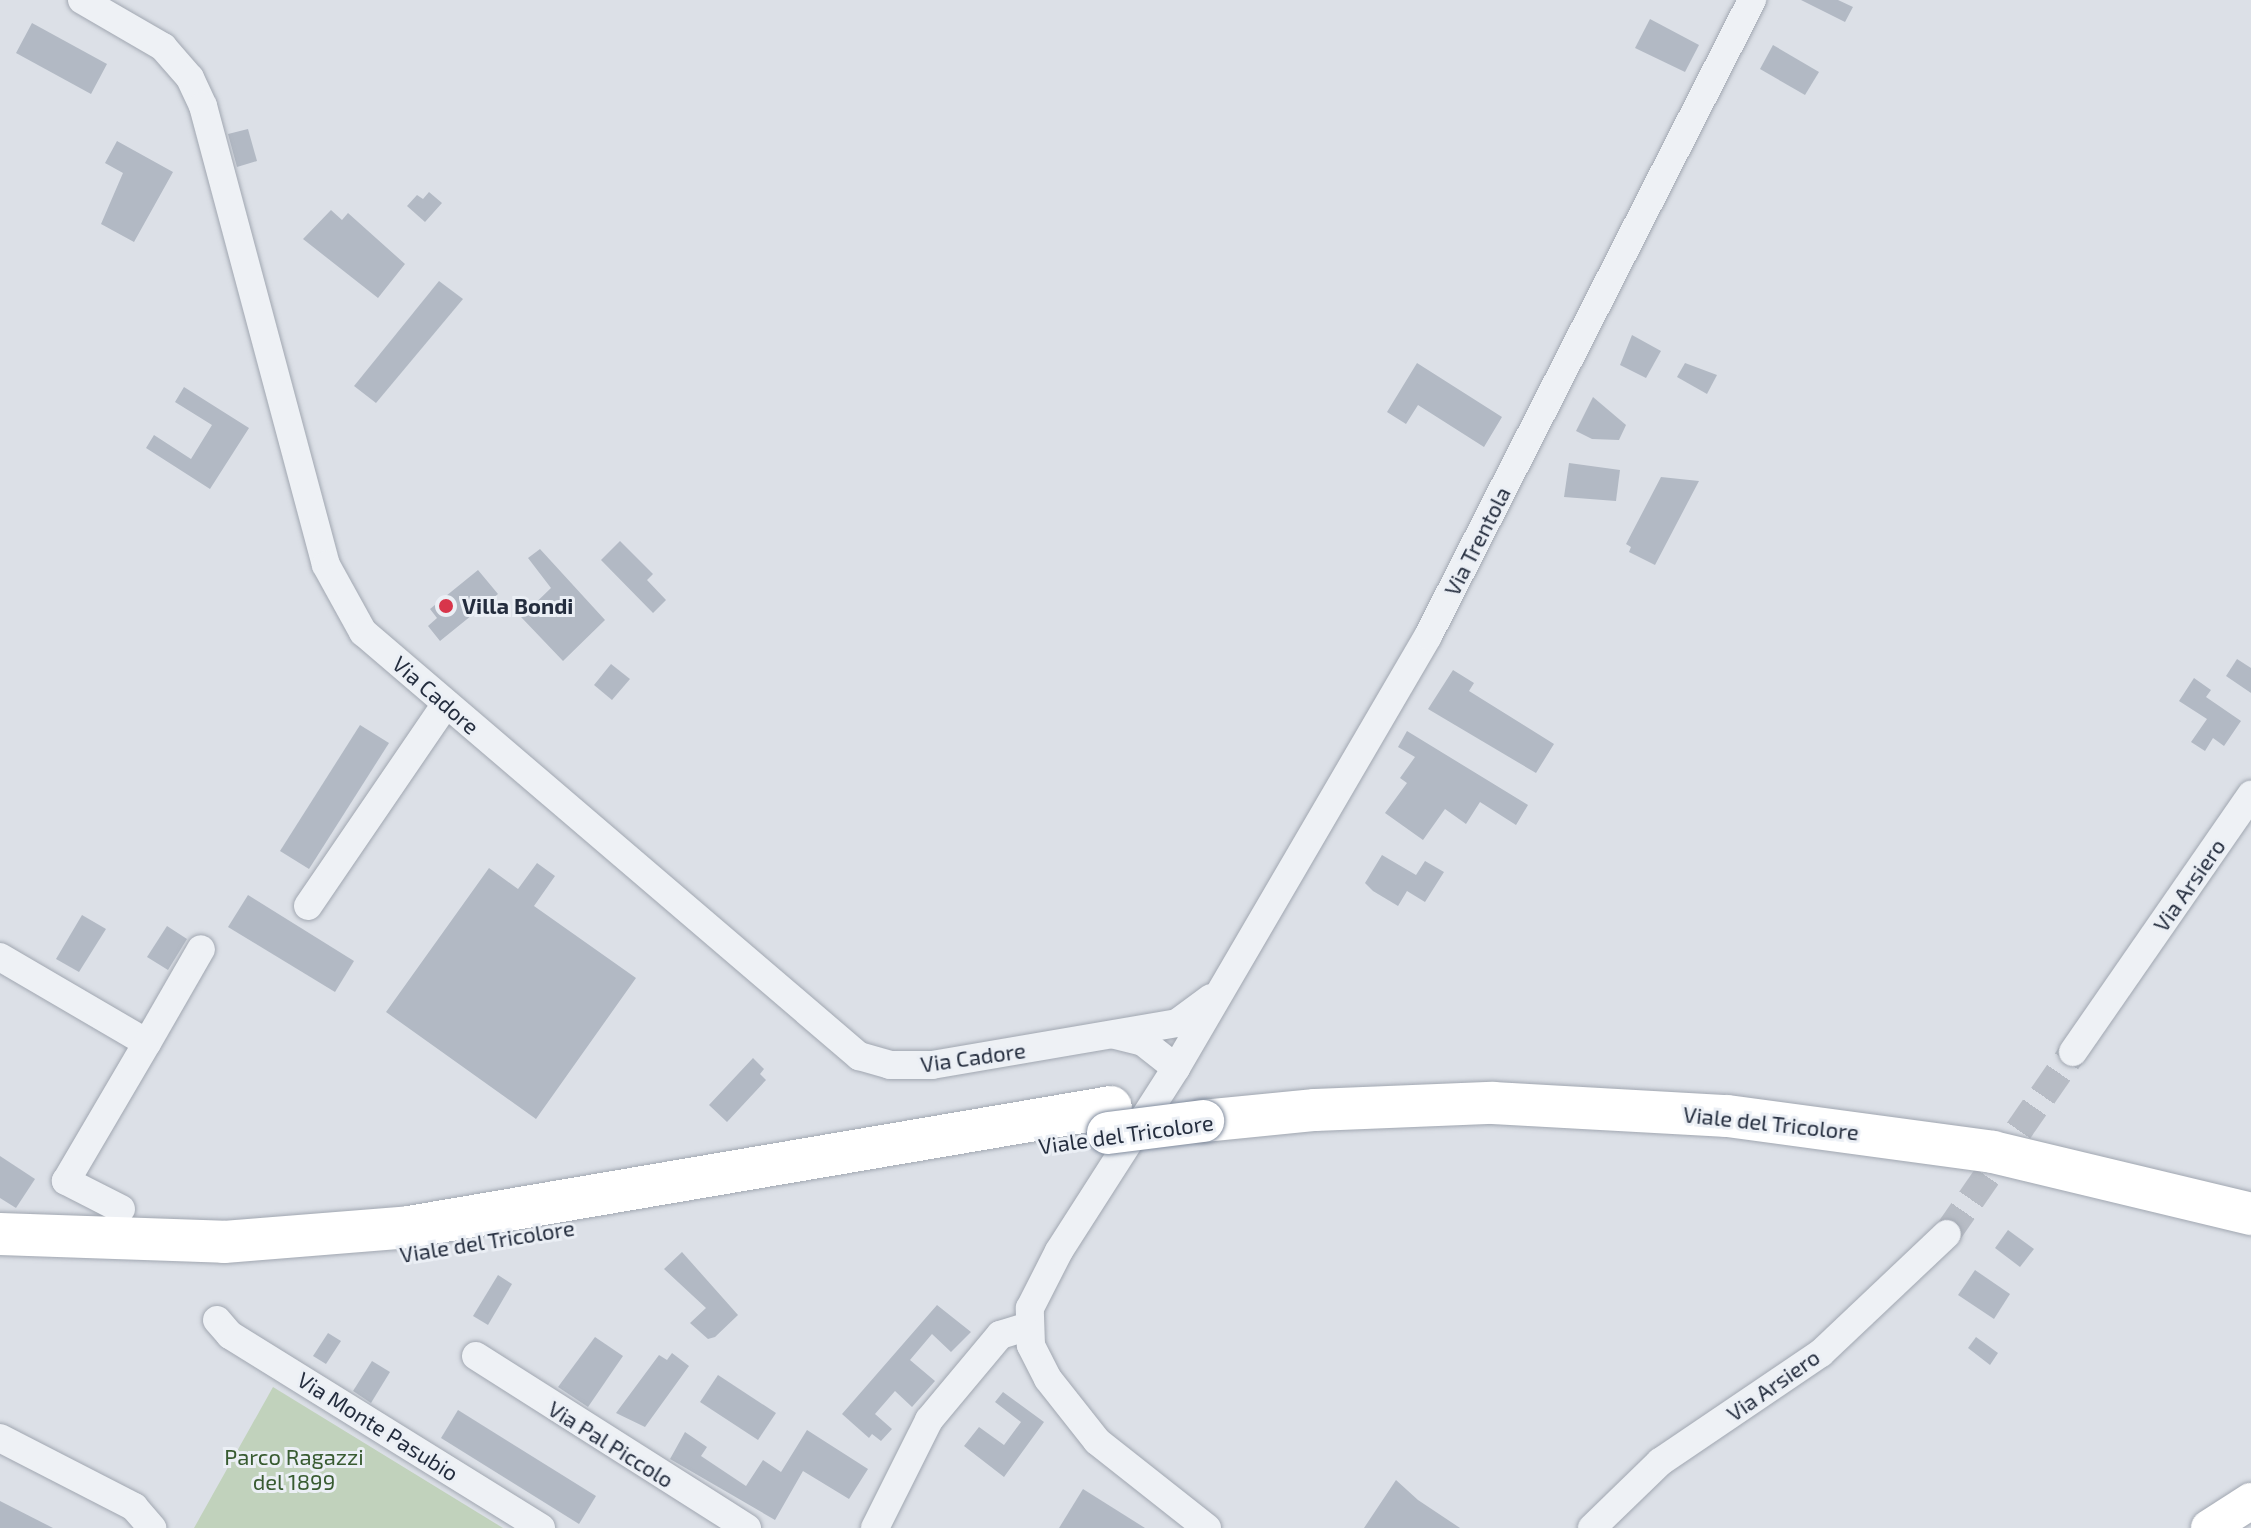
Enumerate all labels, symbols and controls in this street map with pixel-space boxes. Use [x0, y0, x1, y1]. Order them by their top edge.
street label: Via Trentola [1438, 482, 1516, 600]
place label: Villa Bondi [462, 593, 573, 619]
marker: Villa Bondi [437, 597, 455, 615]
street label: Via Cadore [387, 650, 485, 740]
street label: Via Arsiero [2147, 833, 2231, 937]
street label: Via Cadore [919, 1037, 1027, 1077]
street label: Viale del Tricolore [1681, 1101, 1861, 1145]
street label: Viale del Tricolore [1036, 1109, 1216, 1159]
street label: Viale del Tricolore [397, 1214, 577, 1268]
street label: Via Arsiero [1721, 1343, 1825, 1427]
street label: Via Monte Pasubio [293, 1366, 463, 1486]
street label: Via Pal Piccolo [543, 1395, 679, 1493]
park label: Parco Ragazzi del 1899 [224, 1443, 364, 1494]

